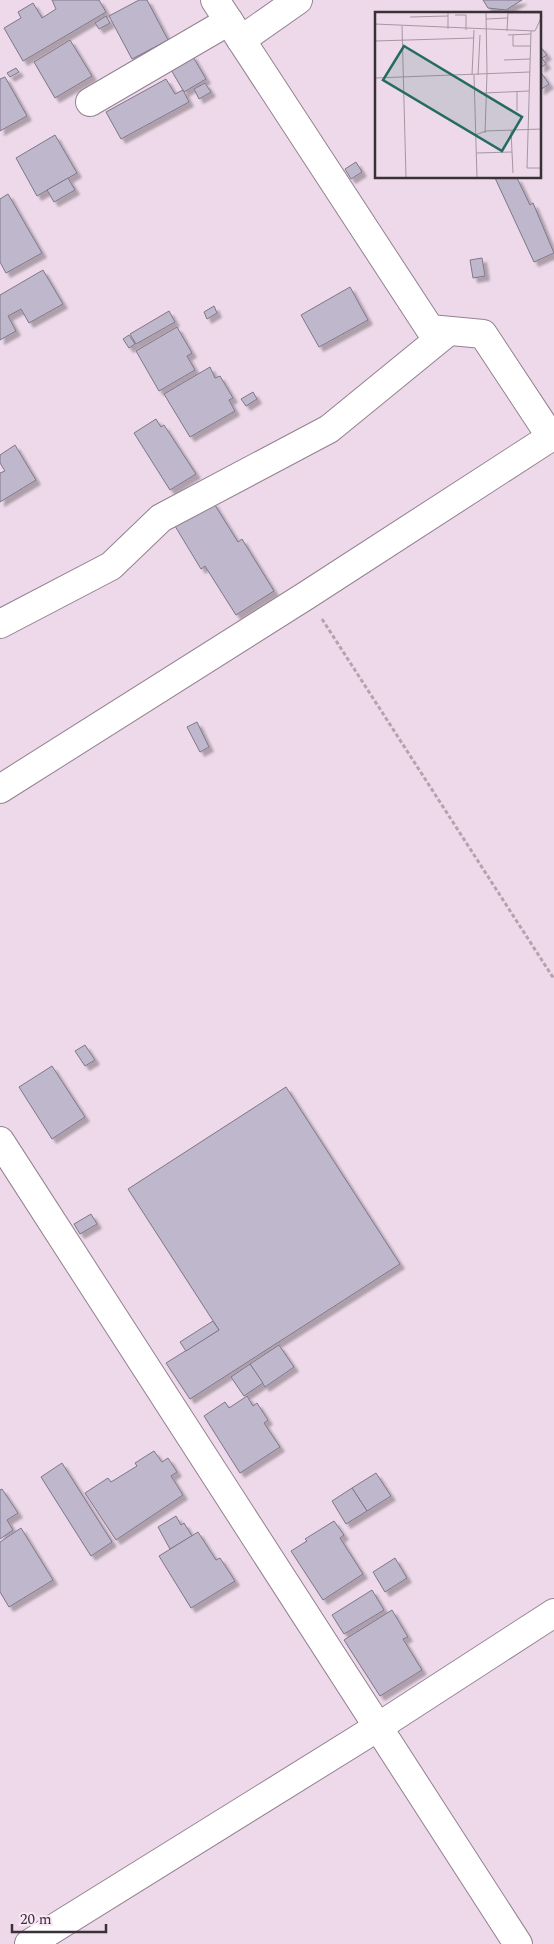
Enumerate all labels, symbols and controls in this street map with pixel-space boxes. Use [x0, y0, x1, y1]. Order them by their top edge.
inset map [375, 12, 542, 179]
scale bar [12, 1902, 106, 1934]
text: 20 m [20, 1908, 52, 1931]

